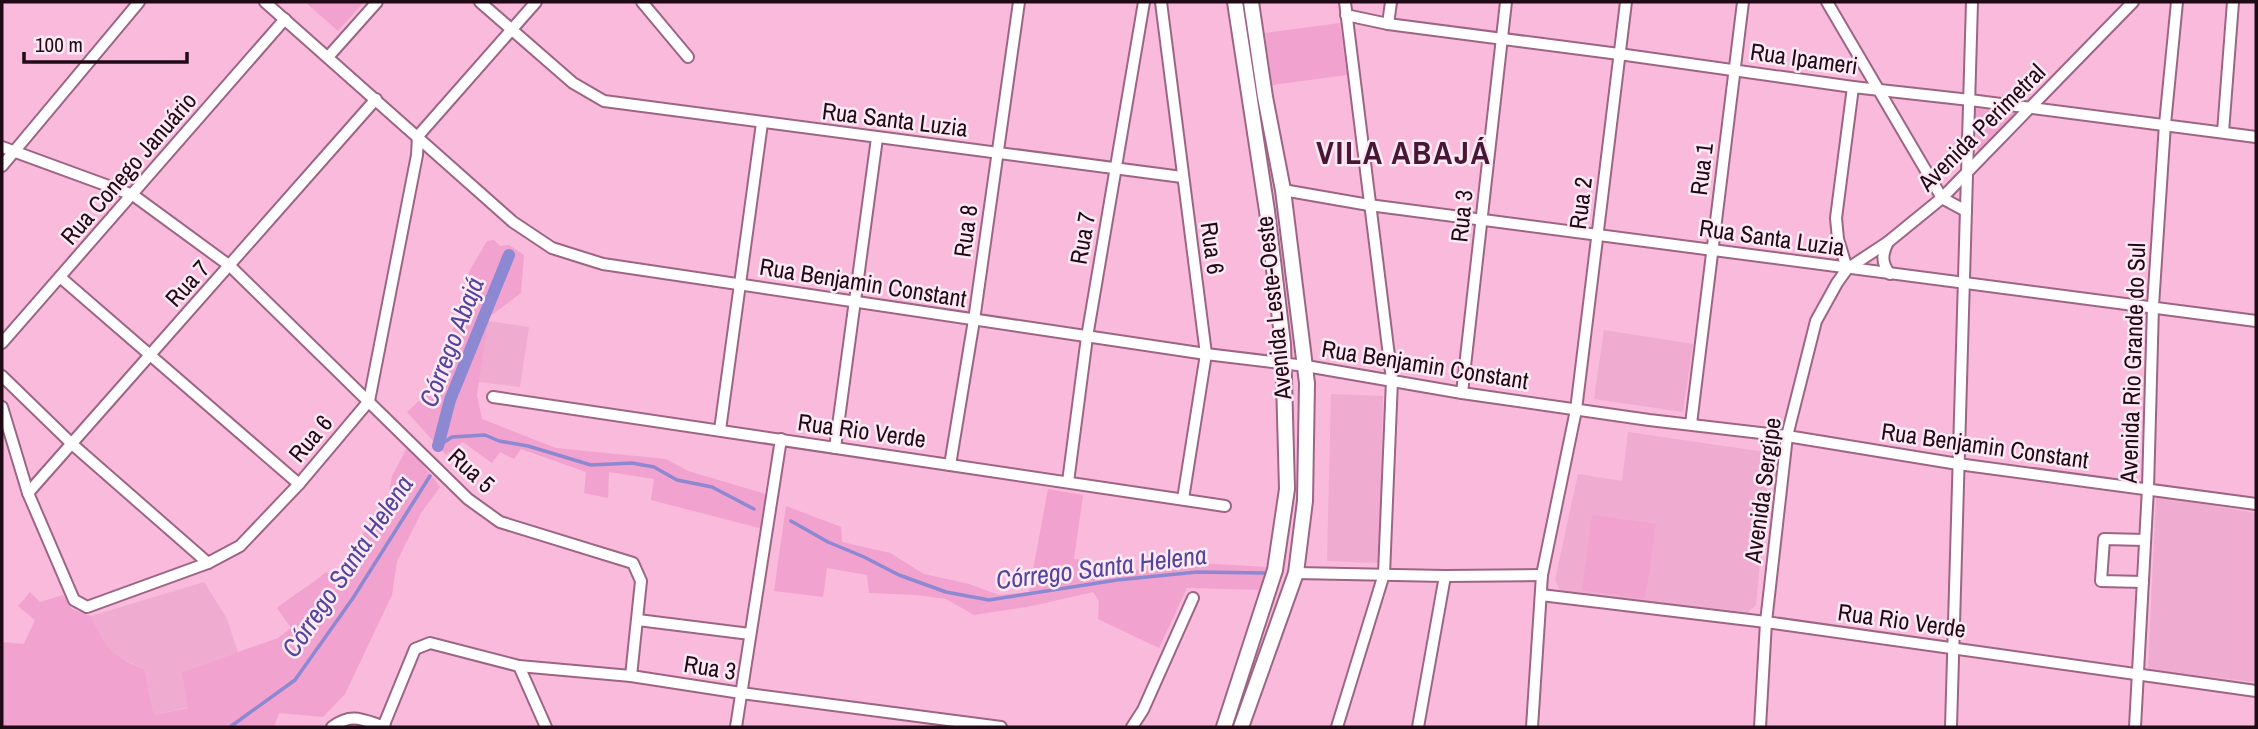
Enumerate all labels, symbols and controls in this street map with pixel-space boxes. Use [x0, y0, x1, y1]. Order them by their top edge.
scale bar [24, 21, 187, 65]
text: 100 m [35, 30, 83, 59]
street label: Rua Ipameri [1748, 35, 1860, 81]
street label: Avenida Perimetral [1910, 56, 2052, 198]
street label: Rua Conego Januário [53, 85, 203, 251]
street label: Rua Santa Luzia [820, 94, 970, 144]
district label: VILA ABAJÁ [1316, 131, 1492, 174]
street label: Rua 1 [1682, 141, 1720, 197]
street label: Rua 2 [1561, 175, 1599, 231]
street label: Rua 3 [1442, 188, 1480, 244]
street label: Rua 8 [946, 203, 984, 259]
street label: Rua 7 [1062, 209, 1102, 267]
street label: Rua Santa Luzia [1697, 211, 1847, 263]
street label: Avenida Leste-Oeste [1247, 215, 1299, 402]
street label: Rua 6 [1194, 220, 1232, 276]
street label: Avenida Rio Grande do Sul [2112, 242, 2152, 485]
street label: Rua Benjamin Constant [757, 250, 969, 314]
street label: Rua 7 [158, 253, 216, 313]
water label: Córrego Abajá [410, 272, 492, 412]
street label: Rua Benjamin Constant [1319, 332, 1531, 396]
street label: Rua Rio Verde [796, 405, 928, 455]
street label: Rua 6 [281, 408, 339, 468]
street label: Avenida Sergipe [1736, 415, 1788, 566]
street label: Rua Benjamin Constant [1879, 415, 2091, 475]
street label: Rua 5 [442, 441, 502, 499]
water label: Córrego Santa Helena [273, 468, 421, 664]
water label: Córrego Santa Helena [994, 537, 1209, 597]
street label: Rua Rio Verde [1836, 595, 1968, 645]
street label: Rua 3 [682, 647, 738, 687]

